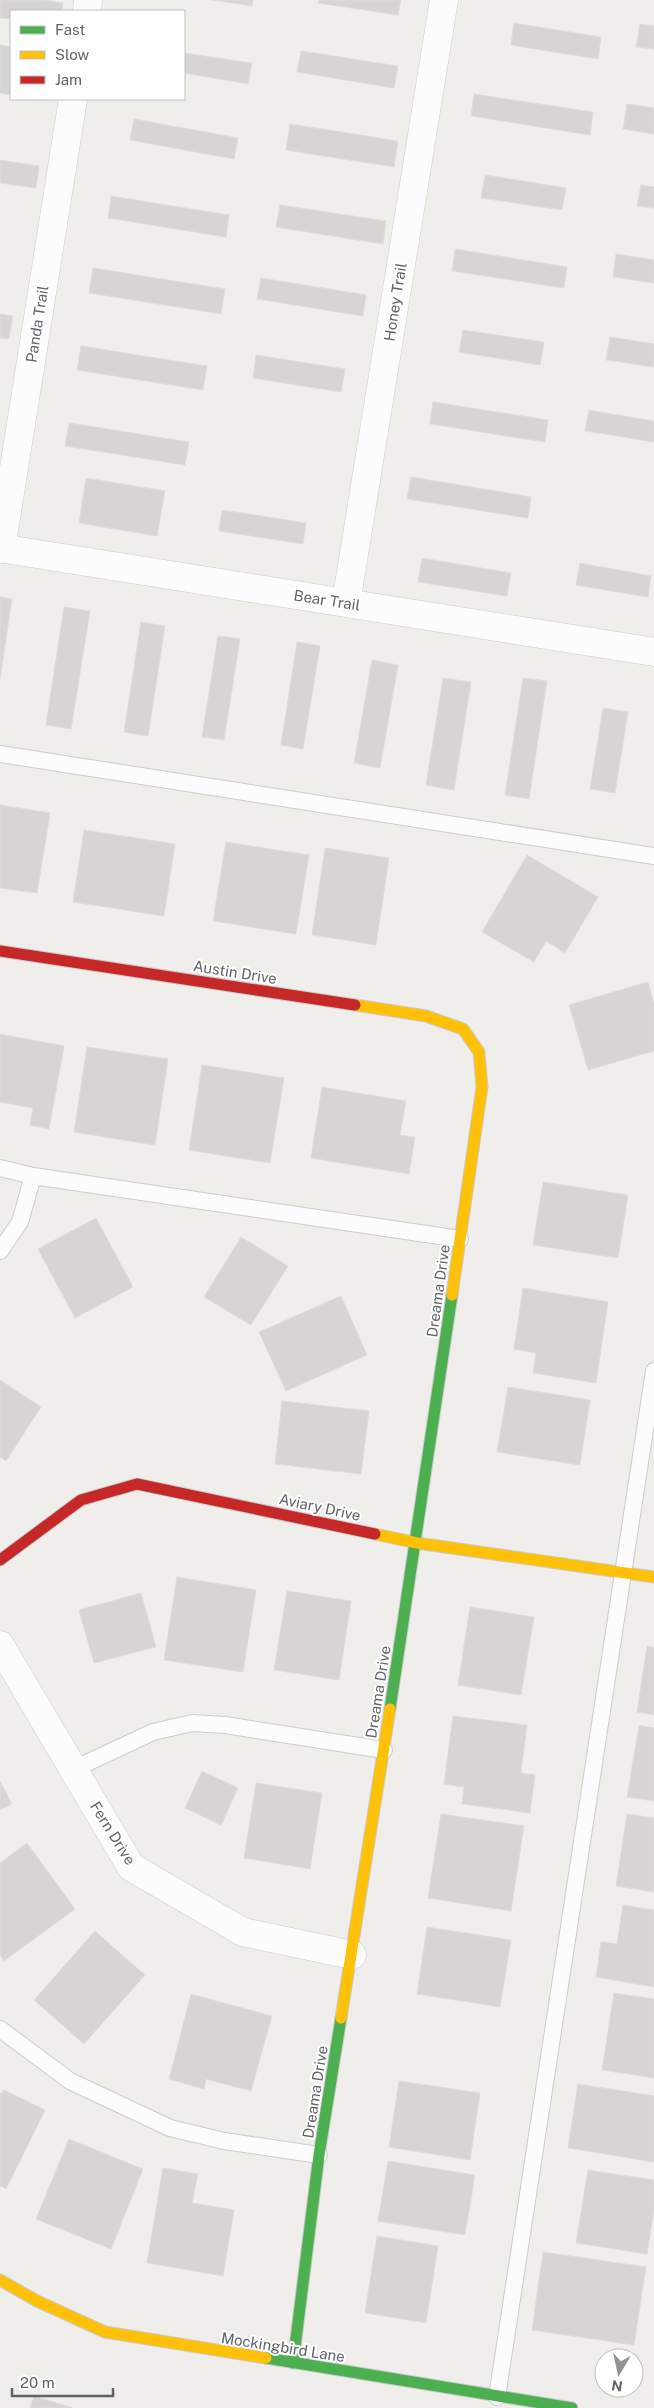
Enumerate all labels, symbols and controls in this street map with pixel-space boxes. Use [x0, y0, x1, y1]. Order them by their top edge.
legend [10, 10, 185, 100]
text: Fast [55, 21, 85, 38]
text: Slow [55, 46, 90, 63]
text: Jam [55, 71, 82, 88]
street label: Honey Trail [380, 262, 410, 342]
street label: Panda Trail [23, 284, 51, 364]
street label: Bear Trail [293, 586, 361, 614]
street label: Austin Drive [192, 957, 278, 987]
street label: Dreama Drive [423, 1243, 453, 1339]
street label: Aviary Drive [278, 1490, 362, 1524]
street label: Dreama Drive [362, 1644, 394, 1740]
street label: Fern Drive [87, 1798, 139, 1868]
street label: Dreama Drive [299, 2044, 331, 2140]
street label: Mockingbird Lane [220, 2329, 346, 2365]
north arrow [594, 2348, 644, 2398]
scale bar [12, 2366, 114, 2398]
text: 20 m [20, 2374, 55, 2391]
text: N [610, 2377, 624, 2395]

